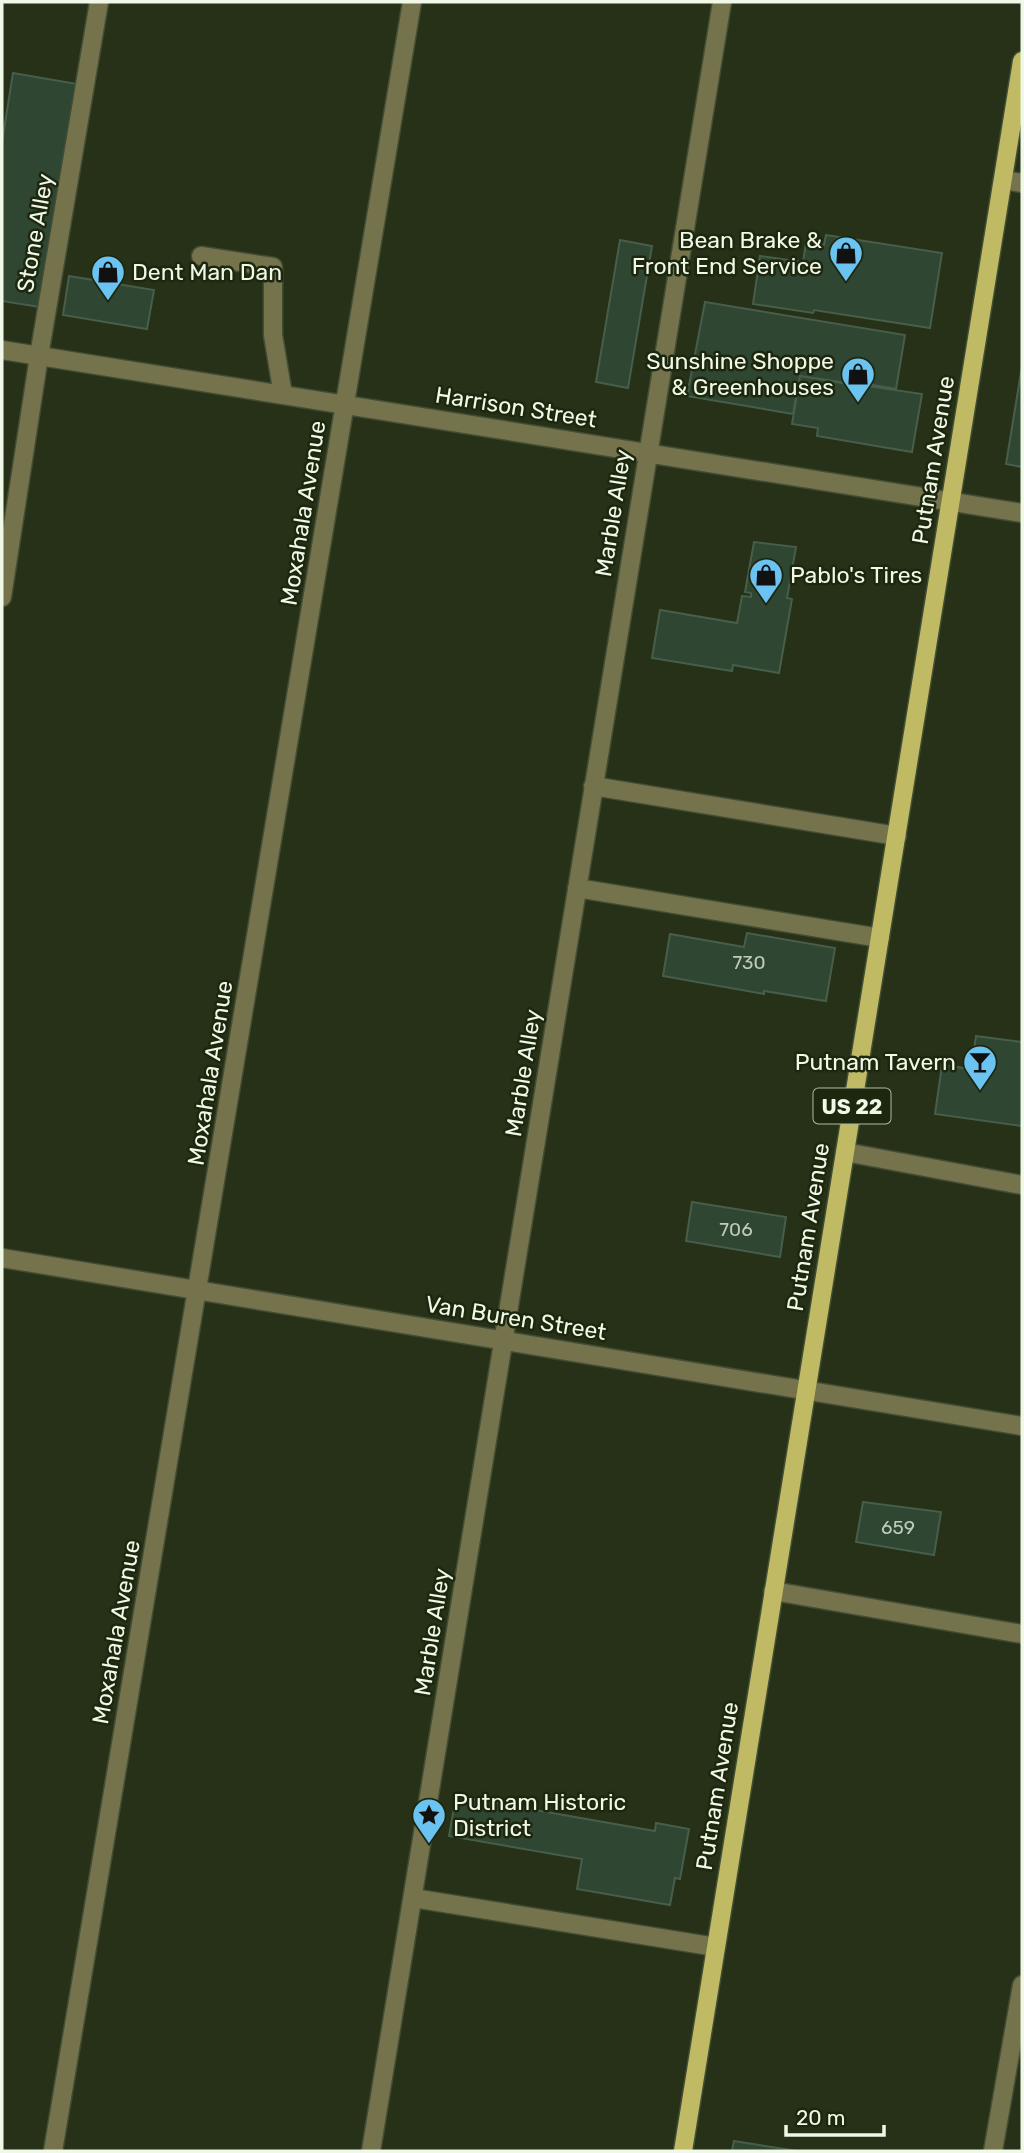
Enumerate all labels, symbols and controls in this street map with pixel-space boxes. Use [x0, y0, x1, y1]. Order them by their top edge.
street label: Stone Alley [11, 171, 59, 295]
place label: Bean Brake & Front End Service [632, 226, 822, 280]
shop icon: Bean Brake & Front End Service [827, 234, 865, 283]
shop icon: Dent Man Dan [89, 253, 127, 302]
place label: Dent Man Dan [132, 258, 282, 286]
place label: Sunshine Shoppe & Greenhouses [646, 347, 834, 401]
shop icon: Sunshine Shoppe & Greenhouses [839, 355, 877, 404]
street label: Putnam Avenue [906, 374, 960, 546]
street label: Harrison Street [433, 380, 599, 434]
street label: Moxahala Avenue [275, 419, 331, 607]
street label: Marble Alley [589, 447, 637, 579]
shop icon: Pablo's Tires [747, 556, 785, 605]
place label: Pablo's Tires [790, 561, 922, 589]
house number: 730 [732, 951, 766, 974]
street label: Moxahala Avenue [182, 979, 238, 1167]
street label: Marble Alley [499, 1007, 547, 1139]
bar icon: Putnam Tavern [961, 1043, 999, 1092]
place label: Putnam Tavern [795, 1048, 956, 1076]
road number: US 22 [814, 1088, 890, 1124]
street label: Putnam Avenue [781, 1141, 835, 1313]
house number: 706 [719, 1218, 753, 1241]
street label: Van Buren Street [424, 1290, 608, 1346]
house number: 659 [881, 1516, 915, 1539]
street label: Moxahala Avenue [86, 1538, 146, 1726]
street label: Marble Alley [408, 1566, 456, 1698]
street label: Putnam Avenue [690, 1700, 744, 1872]
place label: Putnam Historic District [453, 1788, 626, 1842]
place icon: Putnam Historic District [410, 1796, 448, 1845]
scale bar [786, 2094, 884, 2138]
text: 20 m [796, 2105, 845, 2130]

